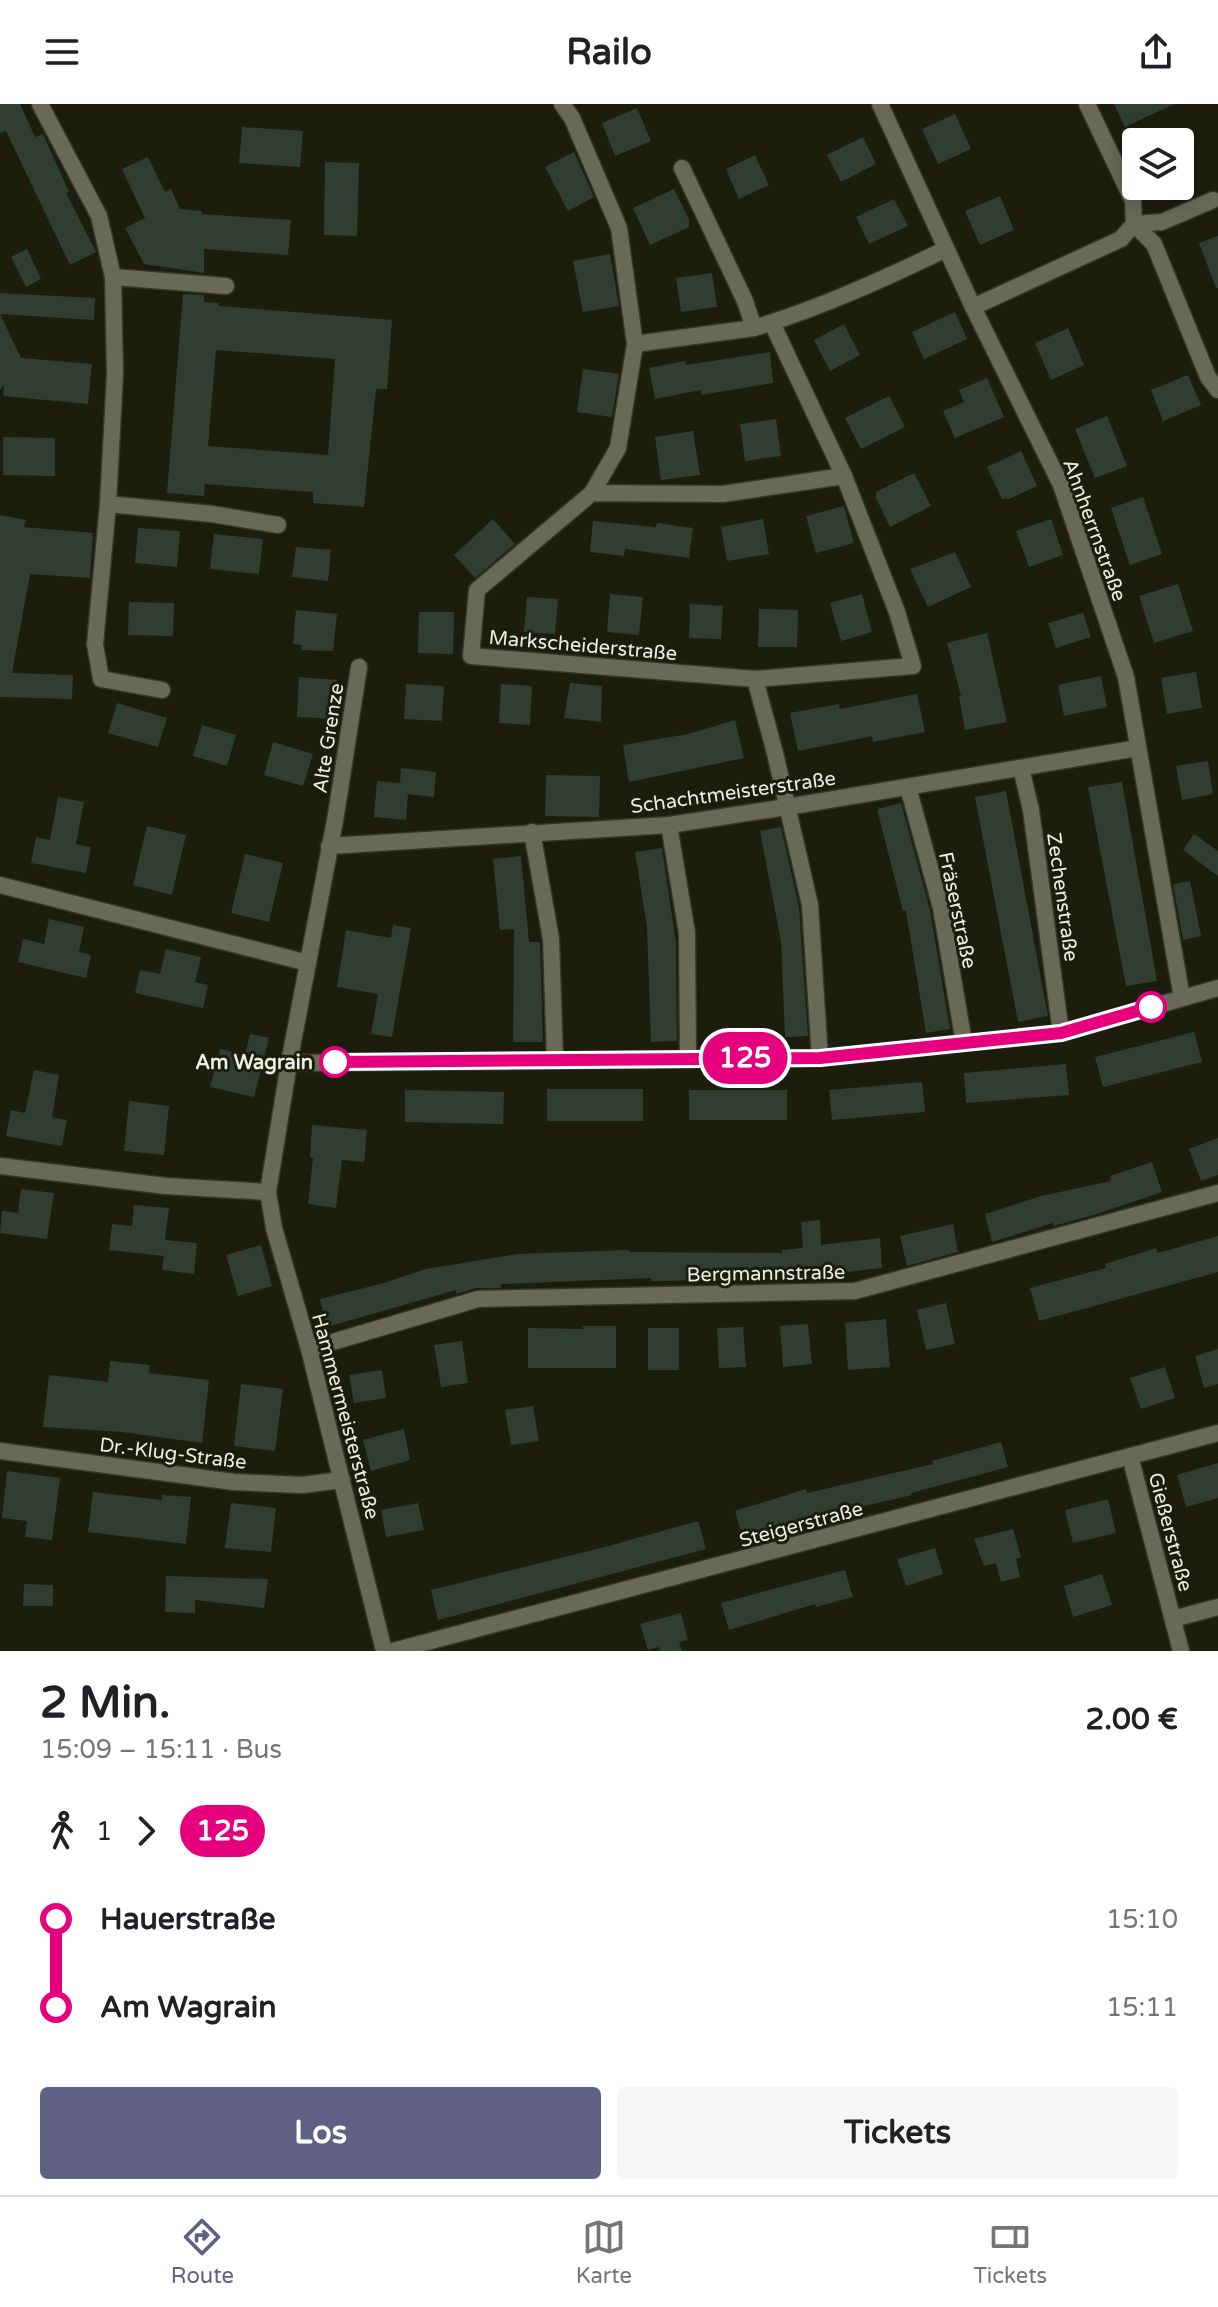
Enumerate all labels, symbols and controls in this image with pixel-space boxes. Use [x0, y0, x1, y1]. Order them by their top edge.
icon: menu [40, 30, 84, 74]
icon: share [1134, 30, 1178, 74]
text: Railo [566, 31, 652, 74]
map controls [1122, 128, 1194, 200]
button: layers [1122, 128, 1194, 200]
street label: Ahnherrnstraße [1057, 456, 1131, 605]
street label: Markscheiderstraße [488, 626, 678, 666]
street label: Alte Grenze [308, 681, 350, 795]
street label: Schachtmeisterstraße [629, 767, 837, 819]
street label: Zechenstraße [1041, 831, 1083, 963]
street label: Fräserstraße [933, 850, 981, 971]
unlabelled marker [1136, 992, 1166, 1022]
line badge: 125 [699, 1032, 791, 1084]
text: 125 [719, 1041, 771, 1075]
marker: Am Wagrain [320, 1047, 350, 1077]
place label: Am Wagrain [195, 1051, 313, 1075]
street label: Bergmannstraße [687, 1261, 845, 1287]
street label: Hammermeisterstraße [306, 1311, 384, 1522]
street label: Dr.-Klug-Straße [98, 1433, 248, 1475]
street label: Gießerstraße [1143, 1470, 1197, 1594]
street label: Steigerstraße [737, 1497, 866, 1553]
text: 2 Min. [40, 1677, 170, 1730]
text: 2.00 € [1085, 1701, 1178, 1738]
text: 15:09 – 15:11 · Bus [40, 1734, 282, 1765]
icon: walk [40, 1809, 84, 1853]
icon: forward [124, 1809, 168, 1853]
text: 125 [196, 1814, 249, 1848]
text: 1 [96, 1816, 112, 1847]
text: Hauerstraße [100, 1901, 275, 1938]
text: 15:10 [1106, 1904, 1178, 1935]
text: Am Wagrain [100, 1989, 277, 2026]
text: 15:11 [1106, 1992, 1178, 2023]
button: Los [40, 2087, 601, 2179]
button: Tickets [617, 2087, 1178, 2179]
tab: Route [171, 2215, 234, 2289]
tab: Karte [576, 2215, 632, 2289]
tab: Tickets [974, 2215, 1047, 2289]

